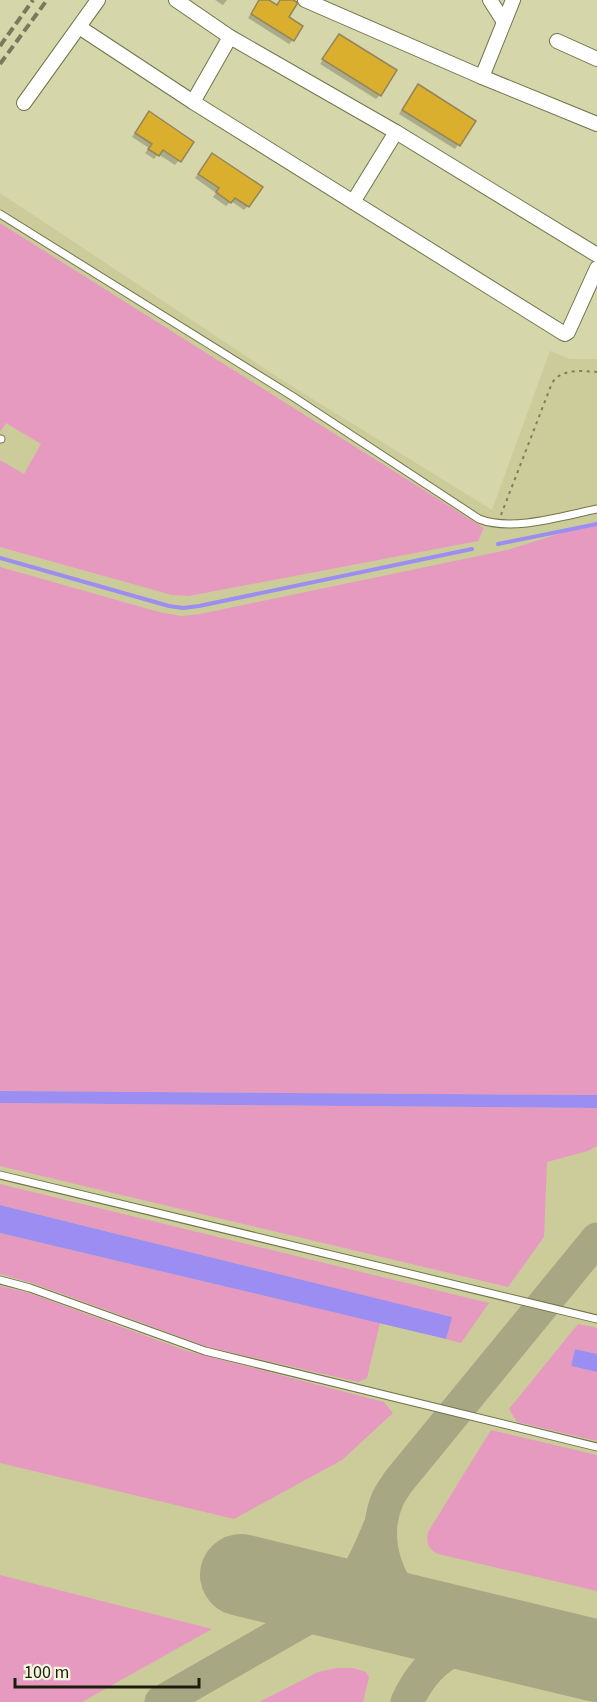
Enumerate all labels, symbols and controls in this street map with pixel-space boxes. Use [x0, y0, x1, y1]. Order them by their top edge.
scale bar [15, 1651, 200, 1689]
text: 100 m [24, 1660, 69, 1685]

